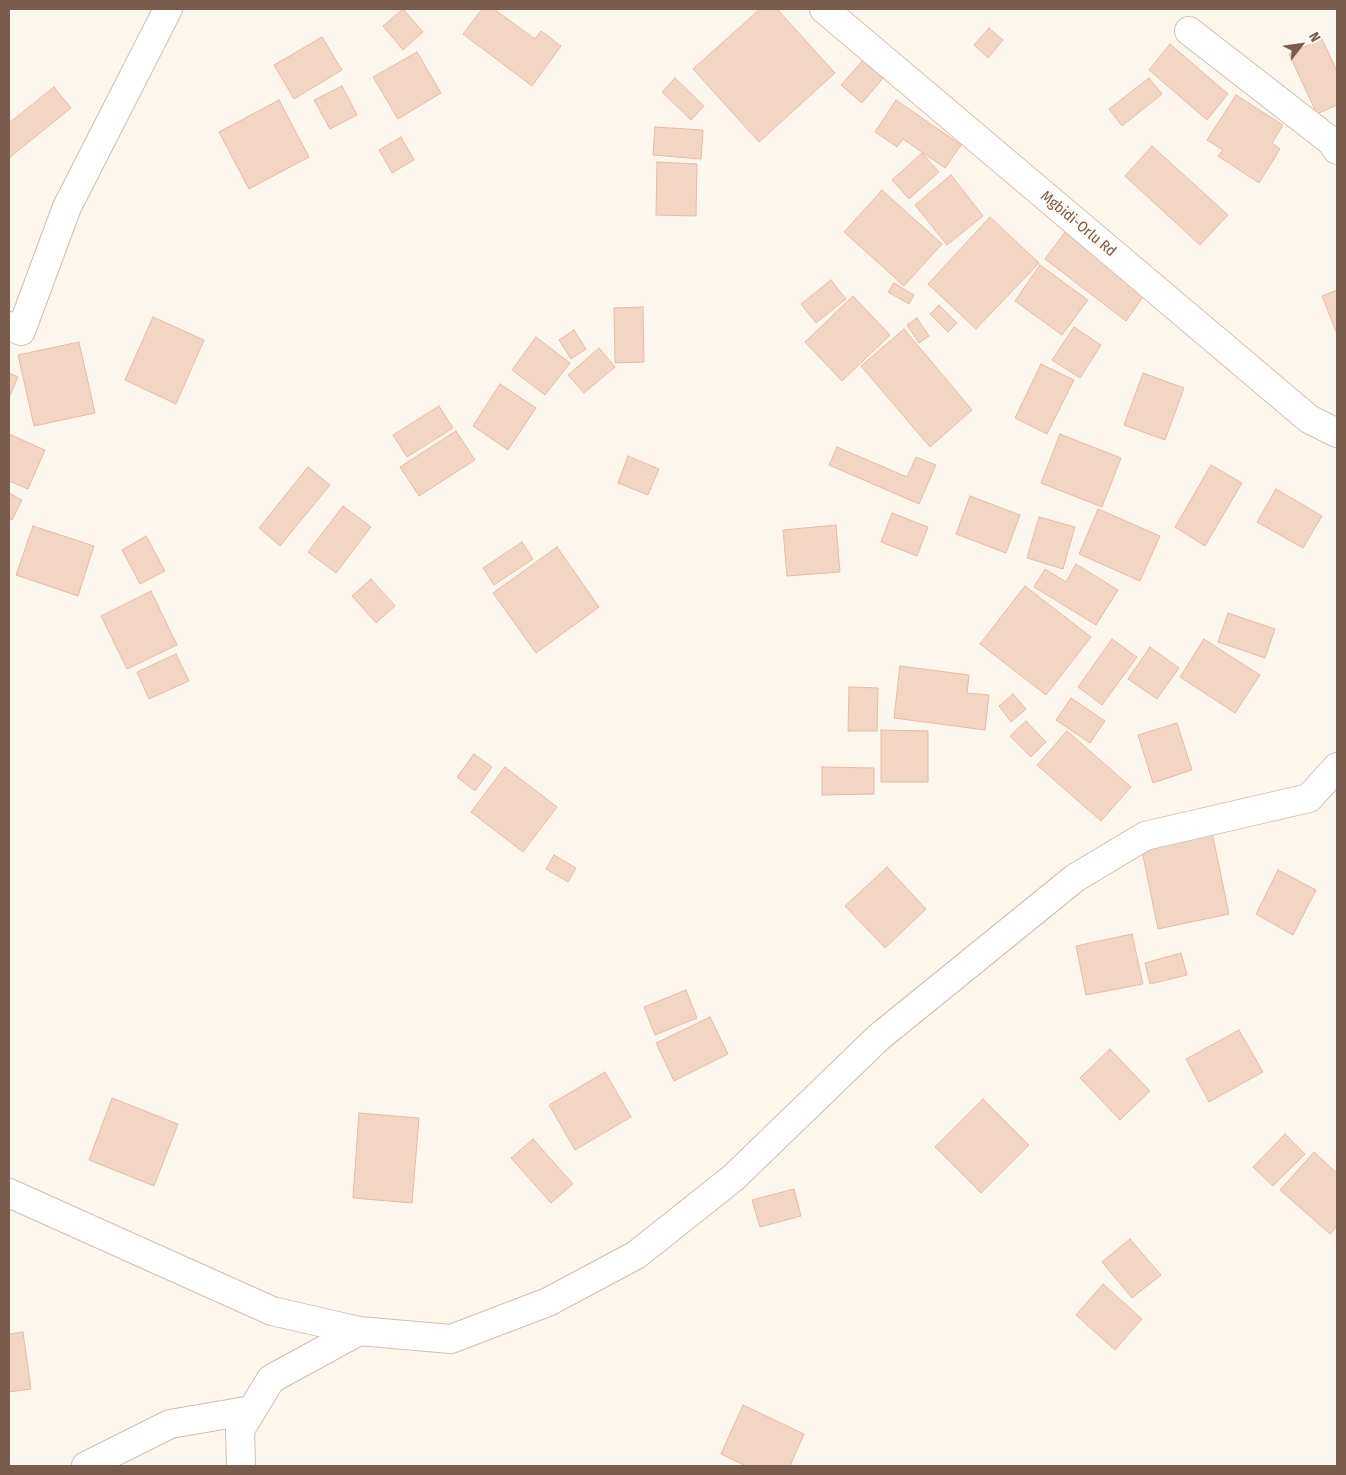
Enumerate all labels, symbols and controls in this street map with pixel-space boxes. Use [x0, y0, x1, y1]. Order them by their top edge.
north arrow [1276, 20, 1326, 70]
text: N [1305, 29, 1324, 45]
street label: Mgbidi-Orlu Rd [1037, 187, 1119, 261]

